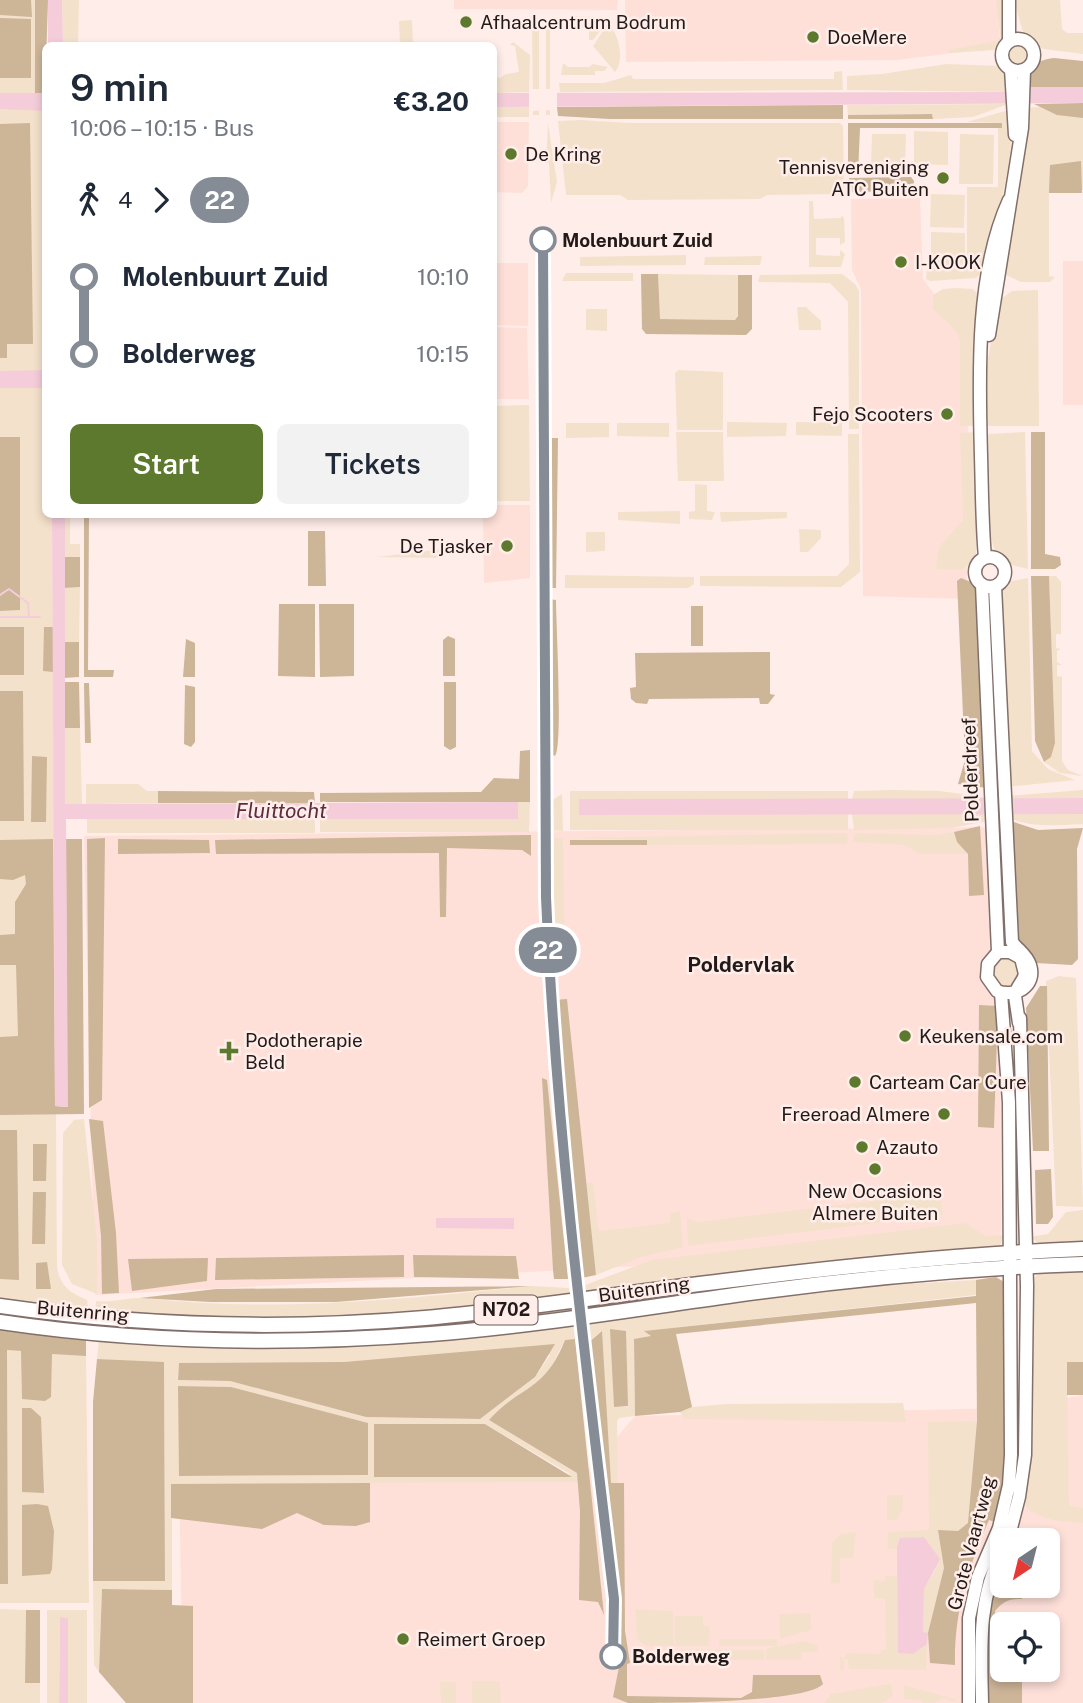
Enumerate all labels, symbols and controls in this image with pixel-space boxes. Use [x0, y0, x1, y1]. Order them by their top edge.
place label: Afhaalcentrum Bodrum [480, 11, 686, 33]
marker: Afhaalcentrum Bodrum [458, 14, 474, 30]
place label: DoeMere [827, 26, 907, 48]
marker: DoeMere [805, 29, 821, 45]
text: 9 min [70, 65, 169, 110]
text: €3.20 [394, 86, 469, 117]
text: 10:06 – 10:15 · Bus [70, 114, 254, 141]
place label: De Kring [525, 143, 602, 165]
marker: De Kring [503, 146, 519, 162]
place label: Tennisvereniging ATC Buiten [779, 156, 929, 200]
marker: Tennisvereniging ATC Buiten [935, 170, 951, 186]
icon: walk [70, 181, 108, 219]
icon: forward [142, 181, 180, 219]
text: 4 [118, 186, 132, 213]
text: 22 [204, 186, 235, 214]
marker: Molenbuurt Zuid [530, 227, 556, 253]
place label: Molenbuurt Zuid [562, 229, 713, 251]
place label: I-KOOK [915, 251, 981, 273]
marker: I-KOOK [893, 254, 909, 270]
text: Molenbuurt Zuid [122, 261, 328, 292]
text: 10:10 [417, 263, 469, 290]
text: Bolderweg [122, 338, 256, 369]
text: 10:15 [416, 340, 469, 367]
place label: Fejo Scooters [812, 403, 933, 425]
marker: Fejo Scooters [939, 406, 955, 422]
button: Start [70, 424, 263, 504]
button: Tickets [277, 424, 469, 504]
place label: De Tjasker [399, 535, 493, 557]
marker: De Tjasker [499, 538, 515, 554]
street label: Polderdreef [957, 717, 983, 823]
water label: Fluittocht [235, 798, 327, 823]
line badge: 22 [516, 927, 580, 973]
text: 22 [533, 936, 563, 964]
district label: Poldervlak [687, 952, 795, 977]
place label: Keukensale.com [919, 1025, 1063, 1047]
marker: Keukensale.com [897, 1028, 913, 1044]
place label: Podotherapie Beld [245, 1029, 363, 1073]
marker: Podotherapie Beld [219, 1041, 239, 1061]
place label: Carteam Car Cure [869, 1071, 1027, 1093]
marker: Carteam Car Cure [847, 1074, 863, 1090]
place label: Freeroad Almere [781, 1103, 930, 1125]
marker: Freeroad Almere [936, 1106, 952, 1122]
place label: Azauto [876, 1136, 938, 1158]
marker: Azauto [854, 1139, 870, 1155]
marker: New Occasions Almere Buiten [867, 1161, 883, 1177]
place label: New Occasions Almere Buiten [808, 1180, 942, 1224]
street label: Buitenring [597, 1272, 691, 1306]
street label: Buitenring [36, 1296, 130, 1326]
road number: N702 [475, 1296, 538, 1324]
street label: Grote Vaartweg [943, 1473, 1000, 1613]
north arrow [990, 1528, 1060, 1598]
map controls [990, 1528, 1060, 1682]
button: locate [990, 1612, 1060, 1682]
place label: Reimert Groep [417, 1628, 546, 1650]
marker: Reimert Groep [395, 1631, 411, 1647]
marker: Bolderweg [600, 1643, 626, 1669]
place label: Bolderweg [632, 1645, 730, 1667]

